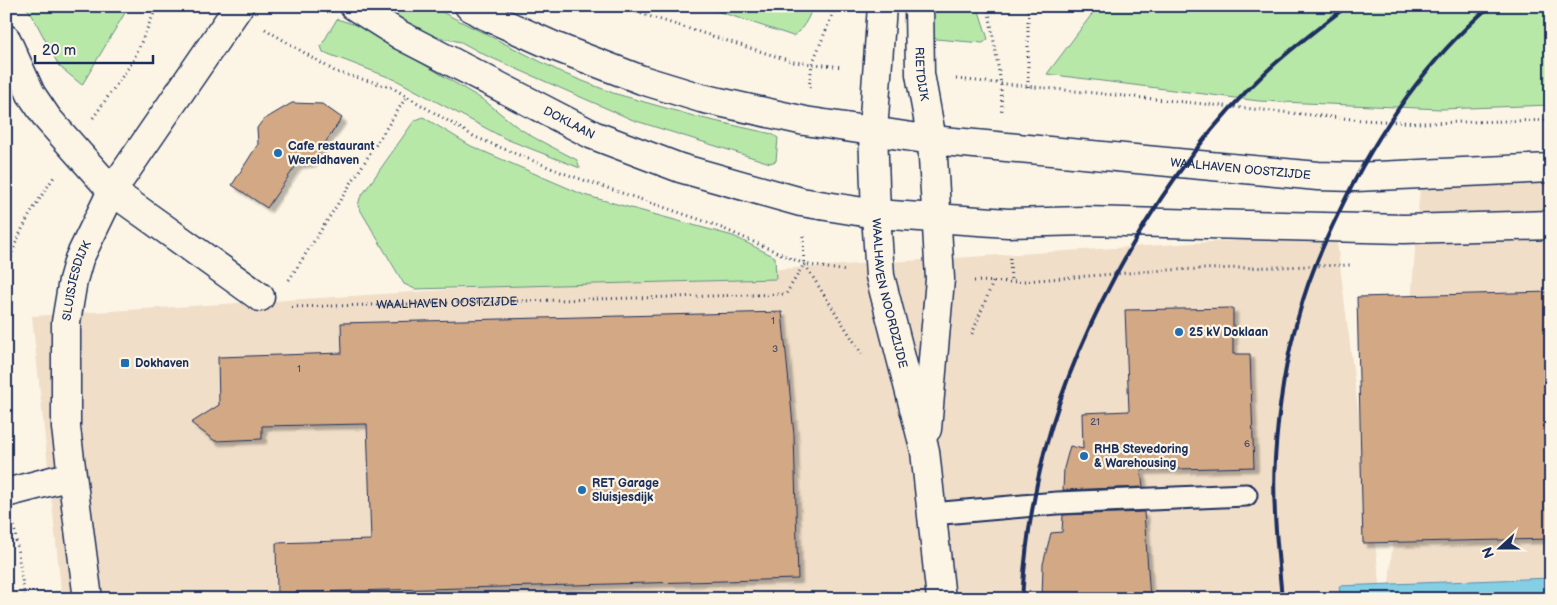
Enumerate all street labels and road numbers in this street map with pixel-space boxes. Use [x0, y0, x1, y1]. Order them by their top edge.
street label: RIETDIJK [912, 47, 932, 102]
street label: DOKLAAN [541, 103, 598, 142]
street label: WAALHAVEN OOSTZIJDE [1170, 155, 1312, 183]
street label: WAALHAVEN NOORDZIJDE [869, 218, 911, 370]
street label: SLUISJESDIJK [59, 238, 94, 322]
street label: WAALHAVEN OOSTZIJDE [376, 294, 518, 312]

